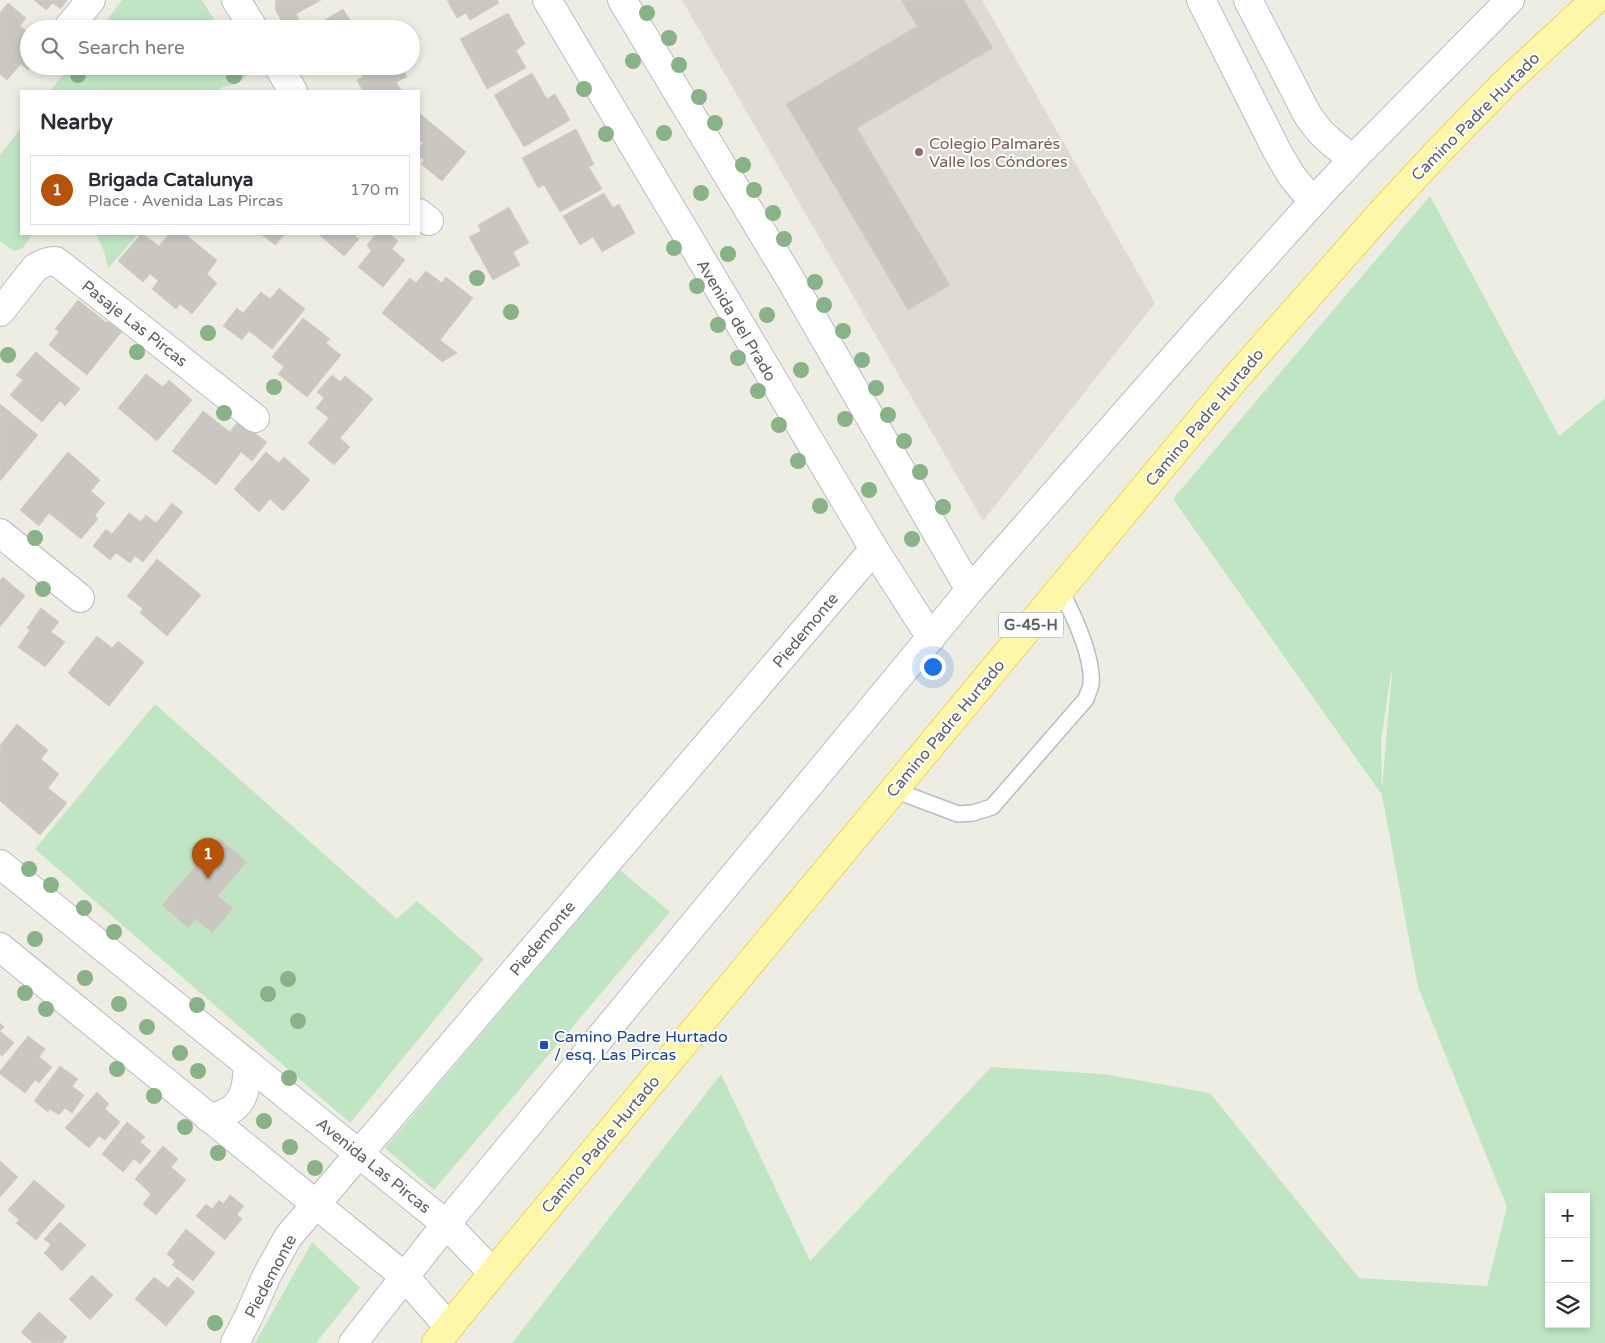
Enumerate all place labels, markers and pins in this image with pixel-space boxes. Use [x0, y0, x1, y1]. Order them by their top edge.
place label: Colegio Palmarés Valle los Cóndores [929, 134, 1068, 172]
marker: Colegio Palmarés Valle los Cóndores [913, 146, 925, 158]
pin: 1 [192, 838, 224, 879]
place label: Camino Padre Hurtado / esq. Las Pircas [554, 1027, 728, 1065]
marker: Camino Padre Hurtado / esq. Las Pircas [538, 1039, 550, 1051]

